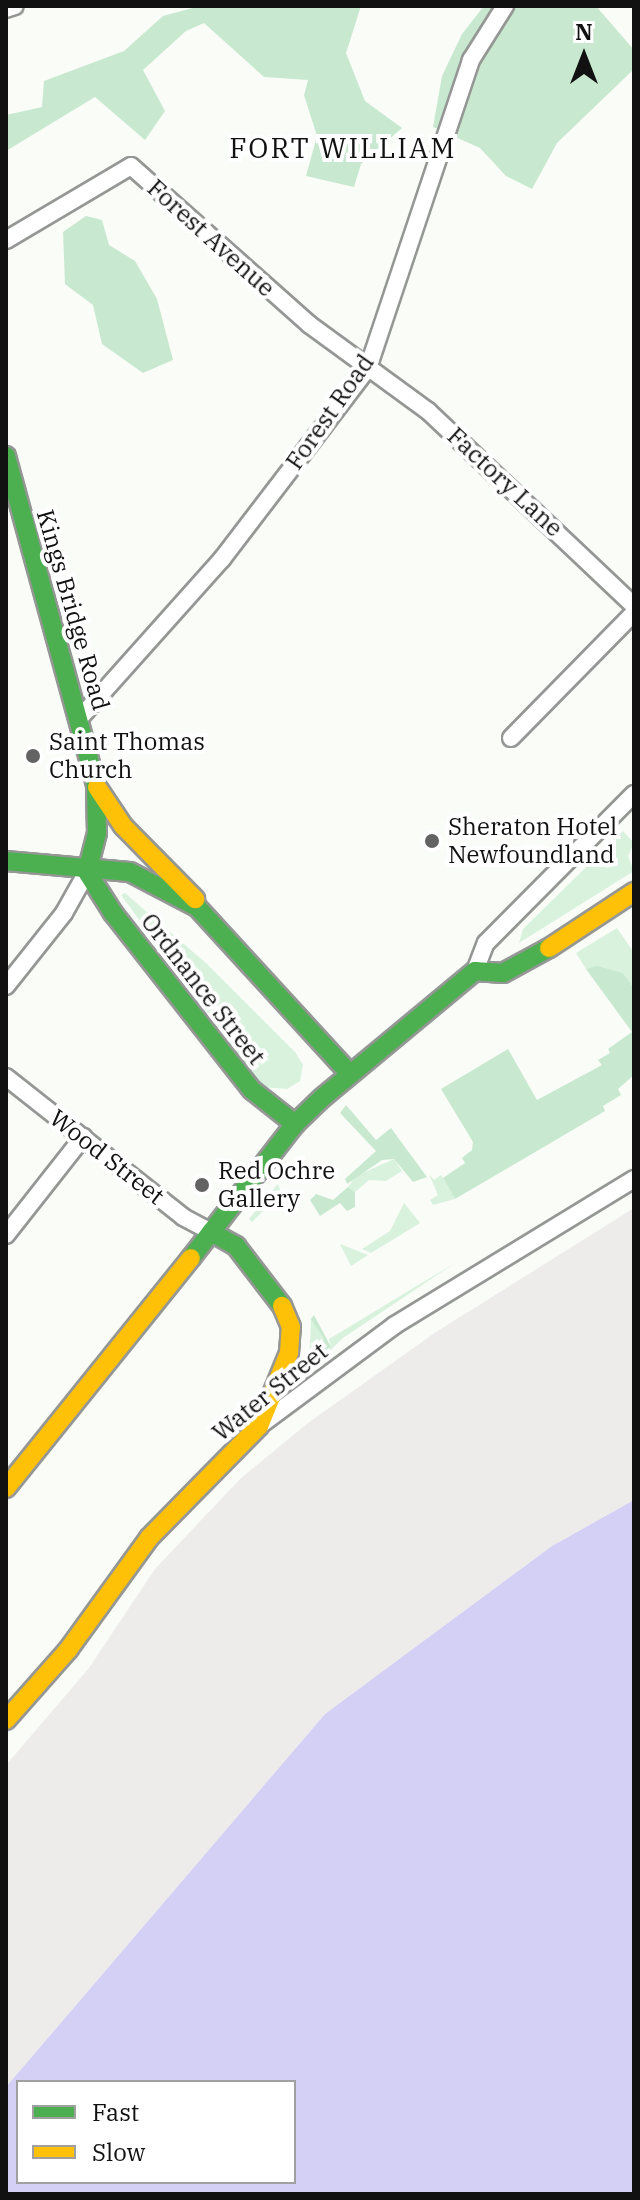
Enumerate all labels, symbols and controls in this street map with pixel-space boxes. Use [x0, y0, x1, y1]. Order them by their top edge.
north arrow [544, 16, 624, 96]
text: N [575, 17, 593, 46]
district label: FORT WILLIAM [229, 131, 457, 165]
street label: Forest Avenue [142, 173, 280, 303]
street label: Forest Road [280, 349, 380, 475]
street label: Factory Lane [441, 421, 569, 543]
street label: Kings Bridge Road [31, 506, 115, 714]
place label: Saint Thomas Church [49, 728, 205, 784]
marker: Saint Thomas Church [24, 747, 42, 765]
place label: Sheraton Hotel Newfoundland [448, 813, 617, 869]
marker: Sheraton Hotel Newfoundland [423, 832, 441, 850]
street label: Ordnance Street [135, 908, 271, 1070]
street label: Wood Street [44, 1103, 170, 1211]
place label: Red Ochre Gallery [218, 1157, 335, 1213]
marker: Red Ochre Gallery [193, 1176, 211, 1194]
street label: Water Street [207, 1337, 333, 1447]
legend [16, 2080, 296, 2184]
text: Fast [92, 2096, 139, 2128]
text: Slow [92, 2136, 145, 2168]

